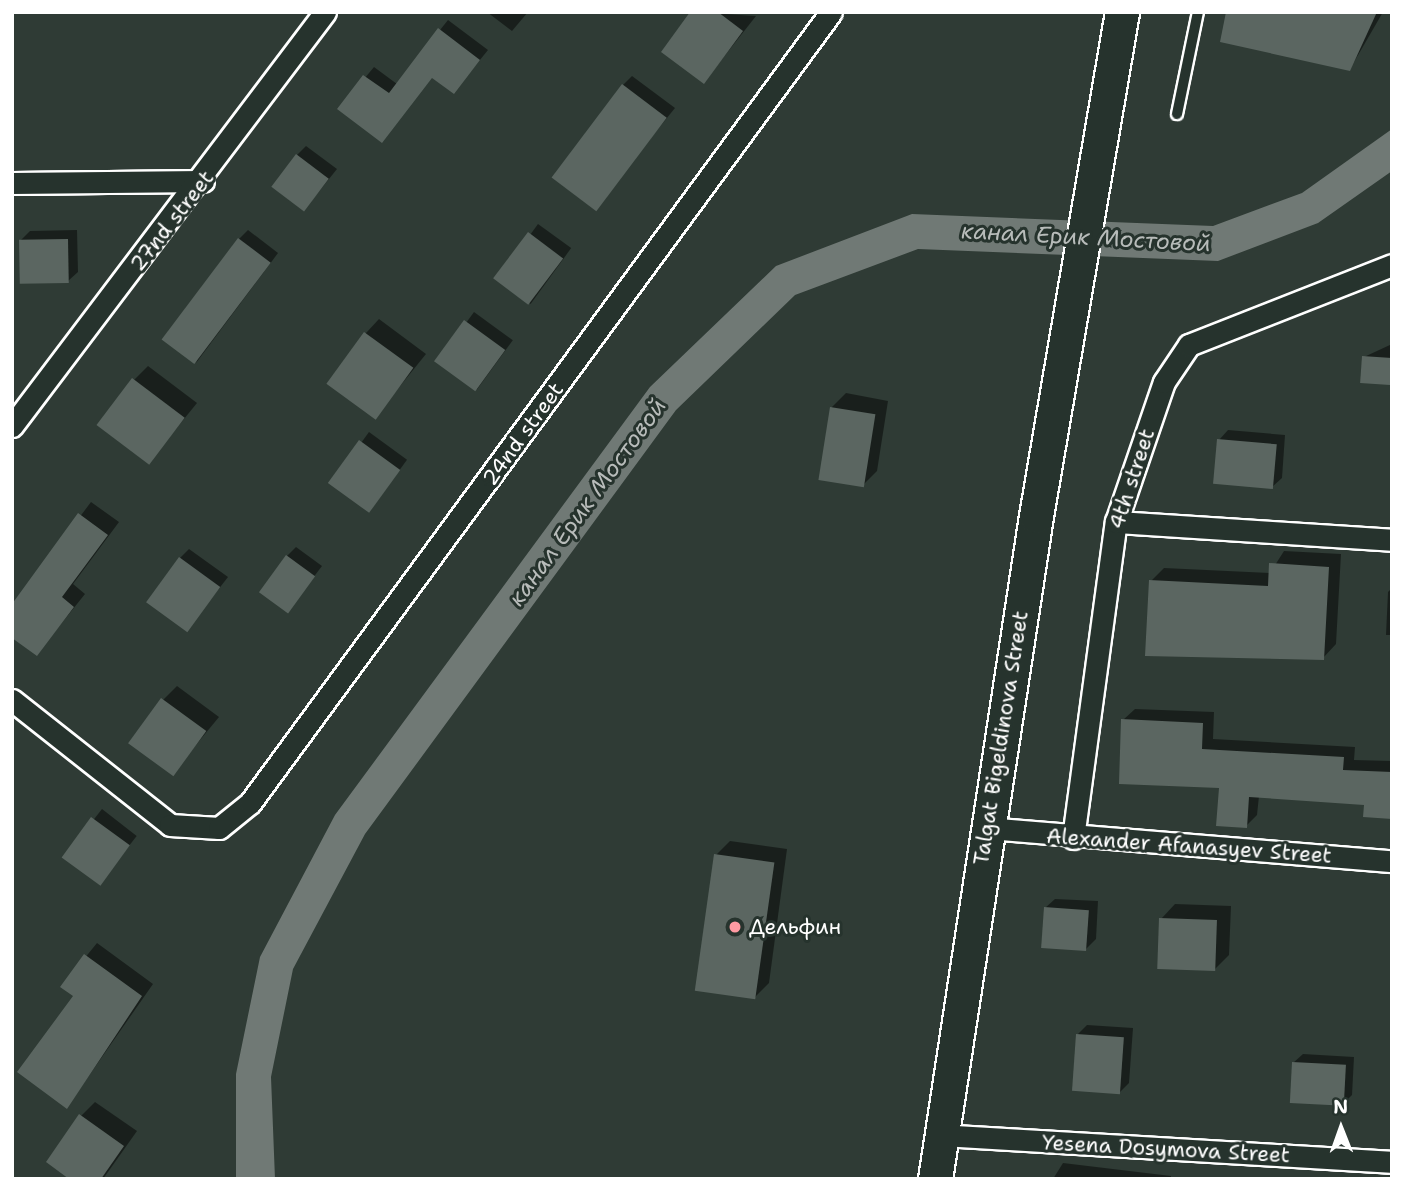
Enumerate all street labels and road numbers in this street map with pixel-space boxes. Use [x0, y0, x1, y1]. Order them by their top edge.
street label: 27nd street [125, 166, 219, 276]
street label: 24nd street [477, 378, 569, 490]
street label: 4th street [1104, 426, 1160, 532]
street label: Talgat Bigeldinova Street [968, 609, 1034, 867]
street label: Alexander Afanasyev Street [1045, 823, 1333, 869]
street label: Yesena Dosymova Street [1041, 1130, 1291, 1168]

